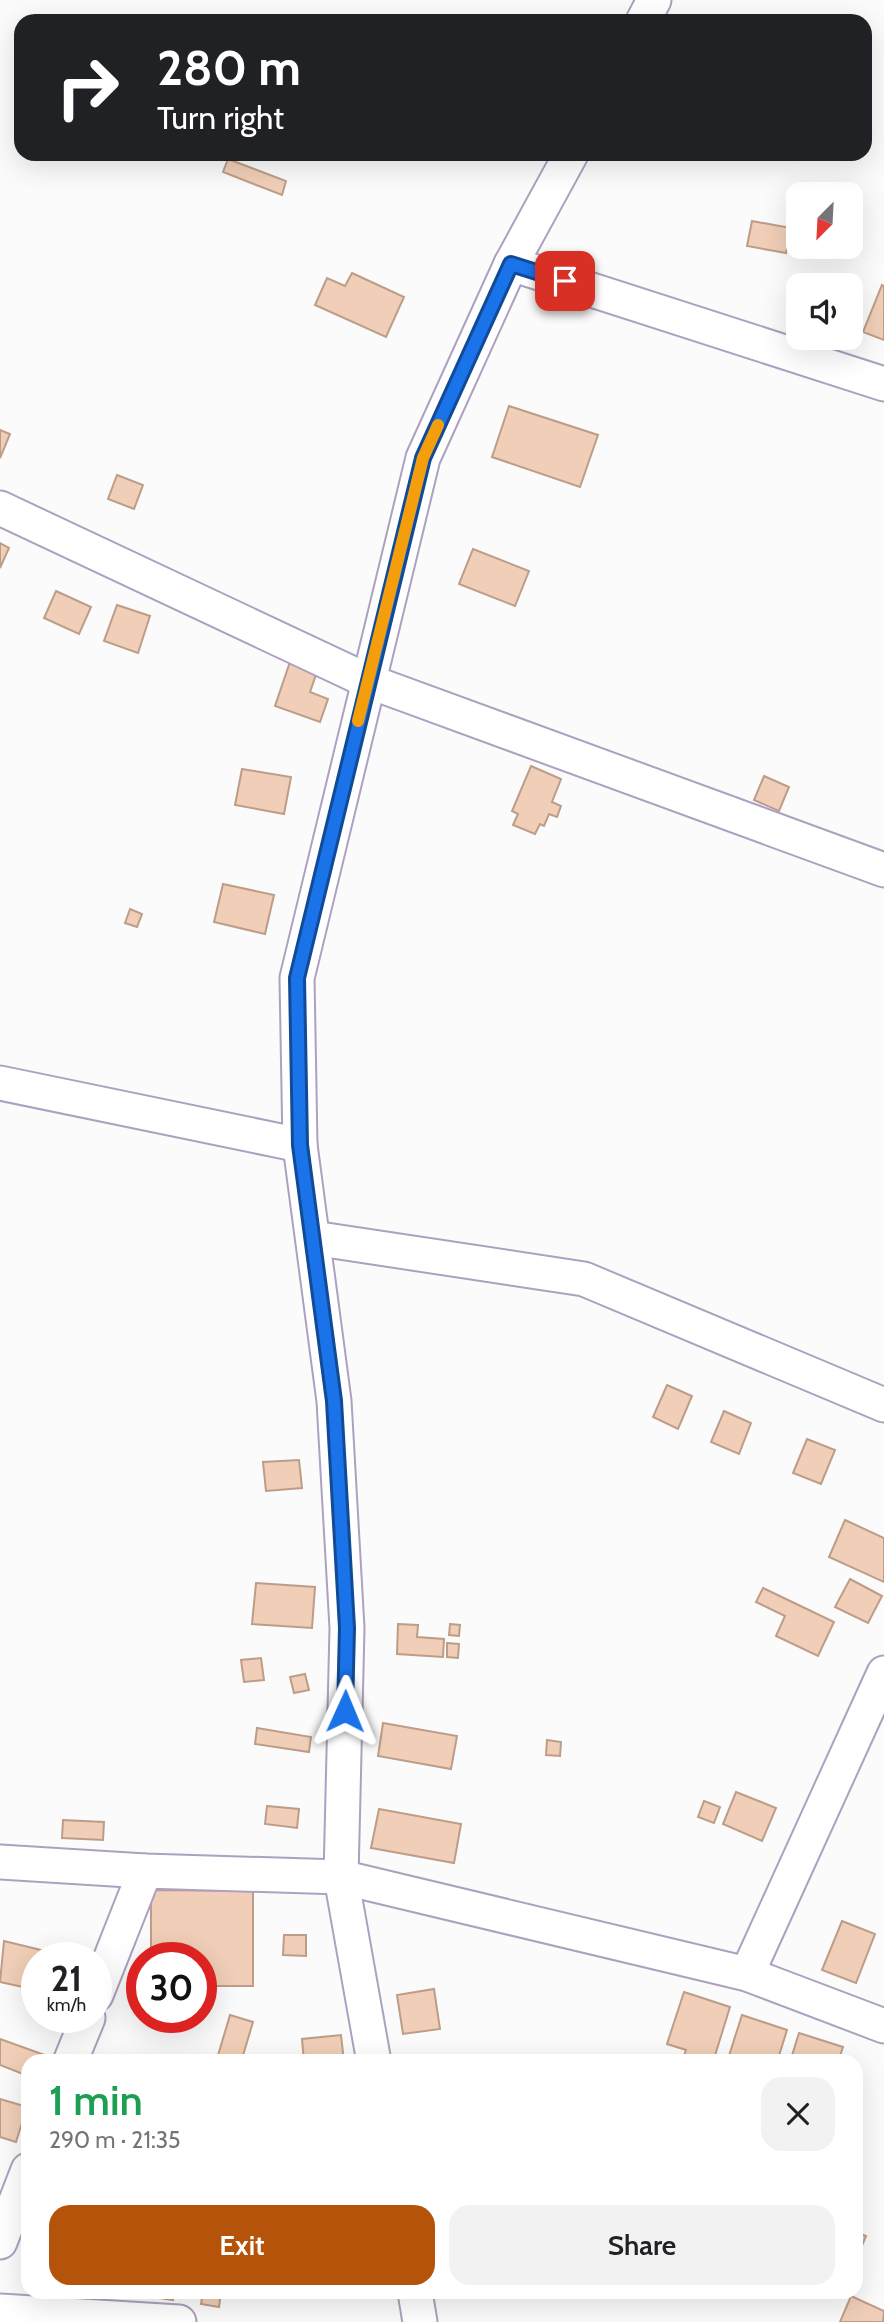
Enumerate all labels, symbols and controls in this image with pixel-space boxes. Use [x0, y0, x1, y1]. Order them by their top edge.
text: 280 m [157, 38, 301, 97]
icon: right [42, 42, 133, 133]
text: Turn right [157, 98, 284, 137]
north arrow [786, 182, 863, 259]
map controls [786, 182, 863, 350]
pin [535, 251, 595, 311]
icon: arrive [546, 262, 584, 300]
button: sound [786, 273, 863, 350]
position arrow [308, 1674, 382, 1748]
speed limit sign: 30 [126, 1942, 217, 2033]
text: 21 [51, 1957, 82, 2000]
text: km/h [47, 1994, 86, 2016]
text: 1 min [49, 2074, 143, 2126]
button: close [761, 2077, 835, 2151]
text: 290 m · 21:35 [49, 2126, 181, 2154]
button: Exit [49, 2205, 435, 2285]
button: Share [449, 2205, 835, 2285]

